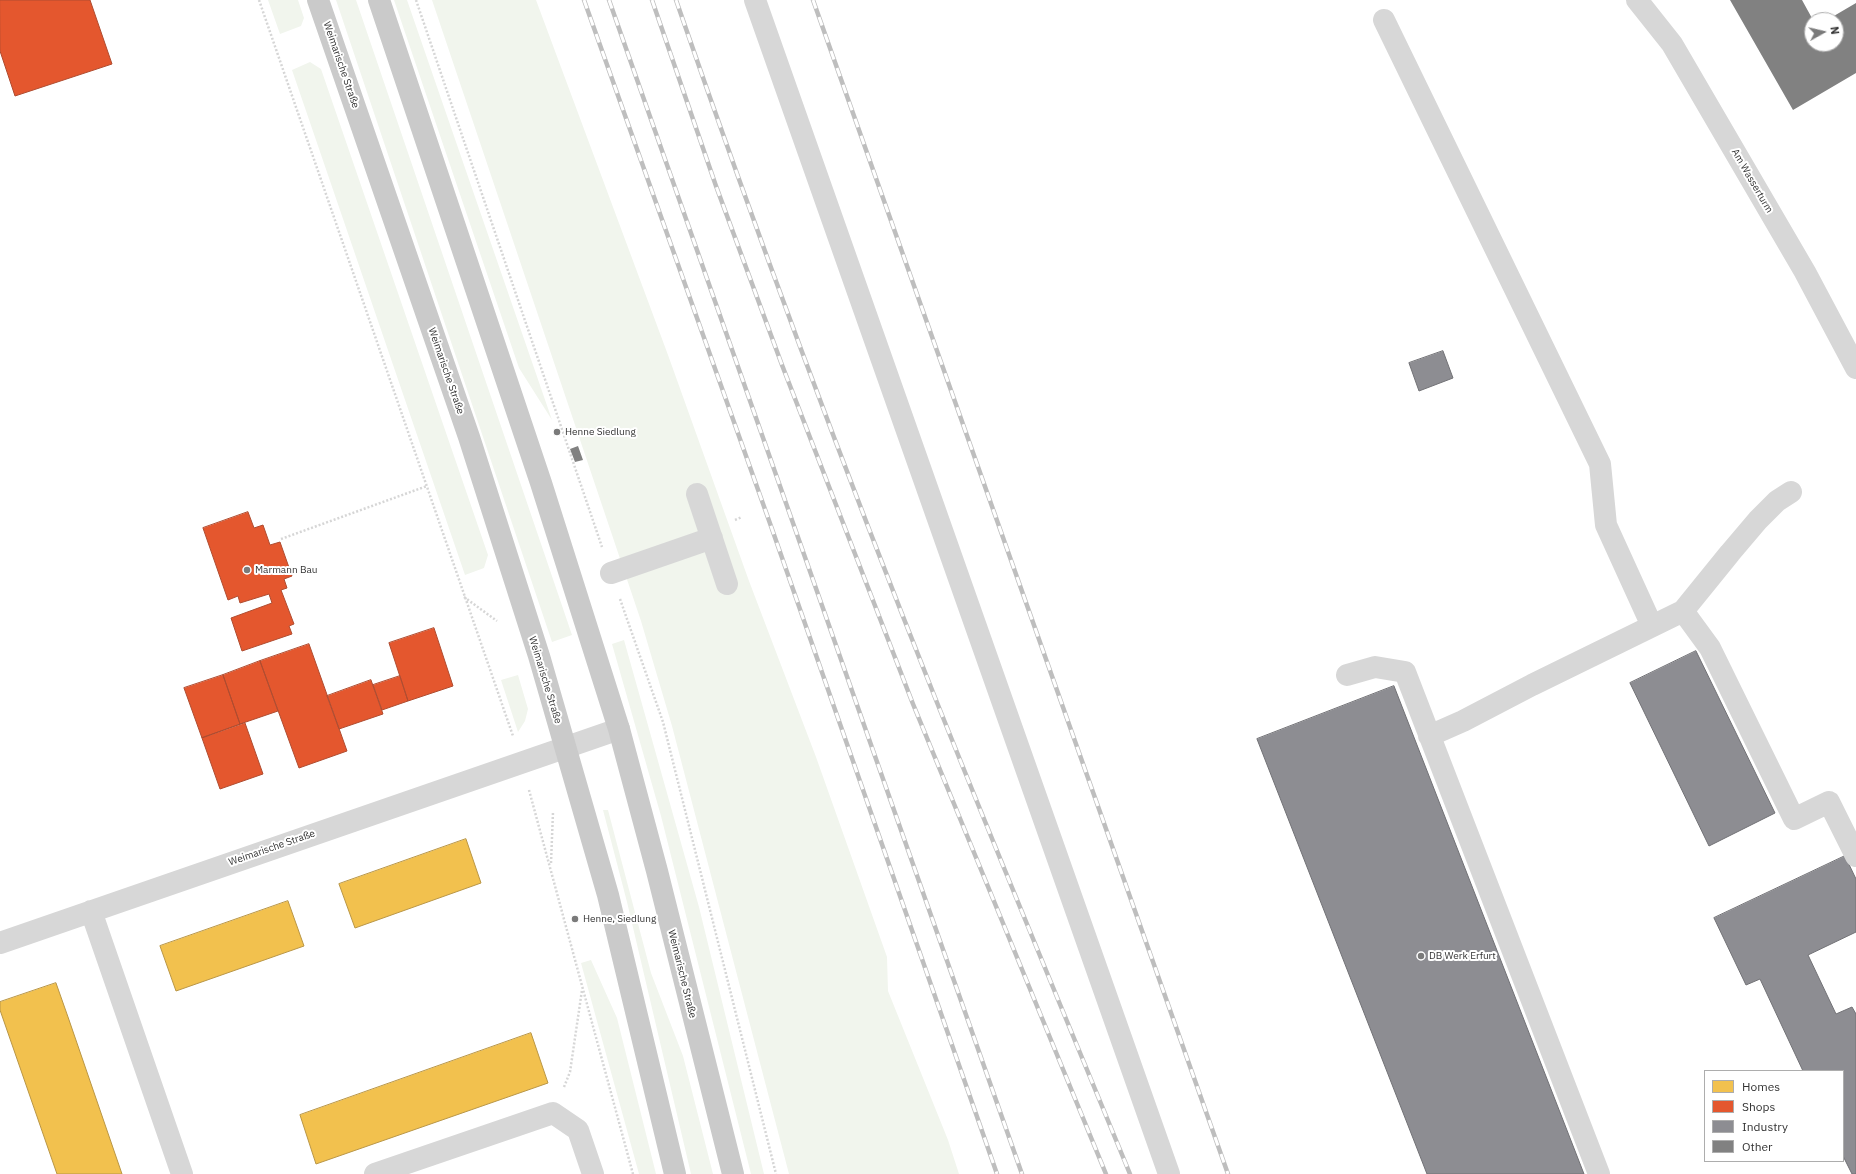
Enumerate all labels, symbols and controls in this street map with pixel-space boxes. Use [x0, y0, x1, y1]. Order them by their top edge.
north arrow [1804, 12, 1844, 52]
street label: Weimarische Straße [321, 20, 361, 110]
text: N [1827, 26, 1842, 35]
street label: Am Wasserturm [1729, 147, 1775, 215]
street label: Weimarische Straße [426, 326, 466, 416]
place label: Henne Siedlung [565, 426, 636, 438]
marker: Henne Siedlung [552, 427, 562, 437]
place label: Marmann Bau [255, 564, 317, 576]
marker: Marmann Bau [242, 565, 252, 575]
street label: Weimarische Straße [526, 635, 564, 725]
street label: Weimarische Straße [227, 828, 317, 868]
place label: Henne, Siedlung [583, 913, 656, 925]
marker: Henne, Siedlung [570, 914, 580, 924]
street label: Weimarische Straße [665, 929, 699, 1019]
place label: DB Werk Erfurt [1429, 950, 1496, 962]
marker: DB Werk Erfurt [1416, 951, 1426, 961]
legend [1704, 1070, 1844, 1162]
text: Homes [1742, 1079, 1780, 1094]
text: Shops [1742, 1099, 1775, 1114]
text: Industry [1742, 1119, 1788, 1134]
text: Other [1742, 1139, 1773, 1154]

